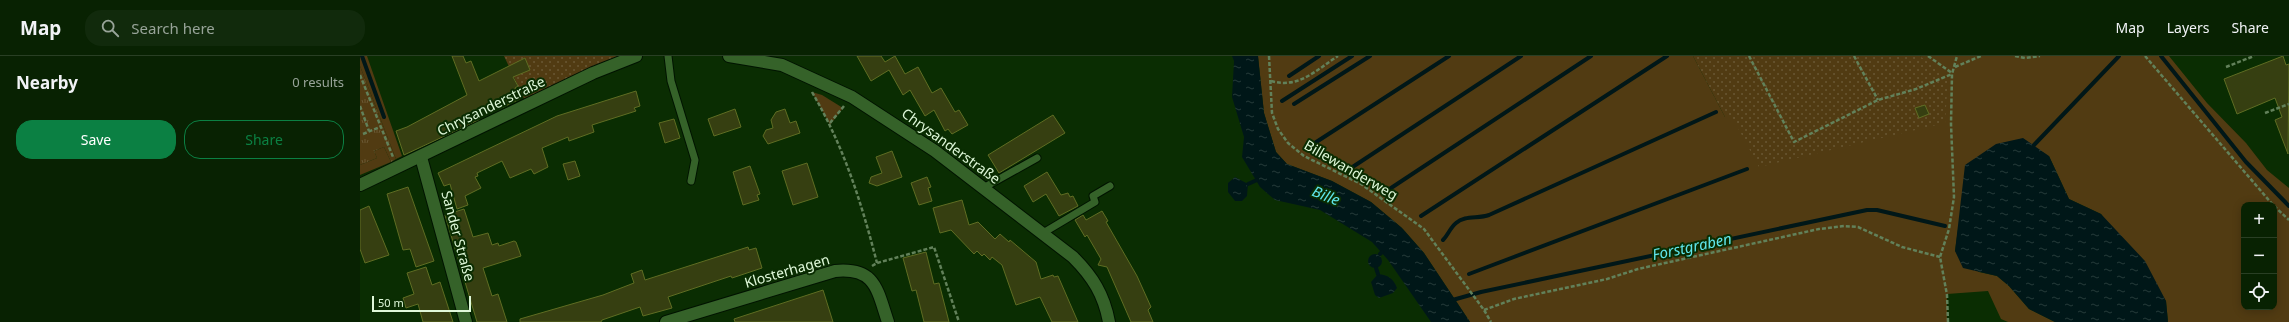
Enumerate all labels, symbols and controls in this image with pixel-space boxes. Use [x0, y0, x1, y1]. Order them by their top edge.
search box [85, 10, 365, 46]
text: Map [20, 15, 61, 41]
icon: search [99, 17, 121, 39]
text: Search here [131, 18, 215, 38]
text: Map [2116, 18, 2145, 37]
text: Layers [2167, 18, 2209, 37]
text: Share [2231, 18, 2269, 37]
text: Nearby [16, 71, 78, 94]
street label: Chrysanderstraße [434, 71, 548, 140]
text: 0 results [292, 73, 344, 91]
street label: Chrysanderstraße [898, 103, 1005, 188]
button: Save [16, 120, 176, 159]
button: Share [184, 120, 344, 159]
street label: Billewanderweg [1301, 137, 1401, 203]
water label: Bille [1310, 182, 1342, 210]
street label: Sander Straße [437, 189, 480, 283]
map controls [2241, 202, 2277, 310]
button: + [2241, 202, 2277, 238]
water label: Forstgraben [1650, 228, 1733, 264]
button: − [2241, 238, 2277, 274]
street label: Klosterhagen [742, 249, 832, 292]
button: locate [2241, 274, 2277, 310]
scale bar [372, 294, 471, 313]
text: 50 m [378, 295, 404, 310]

